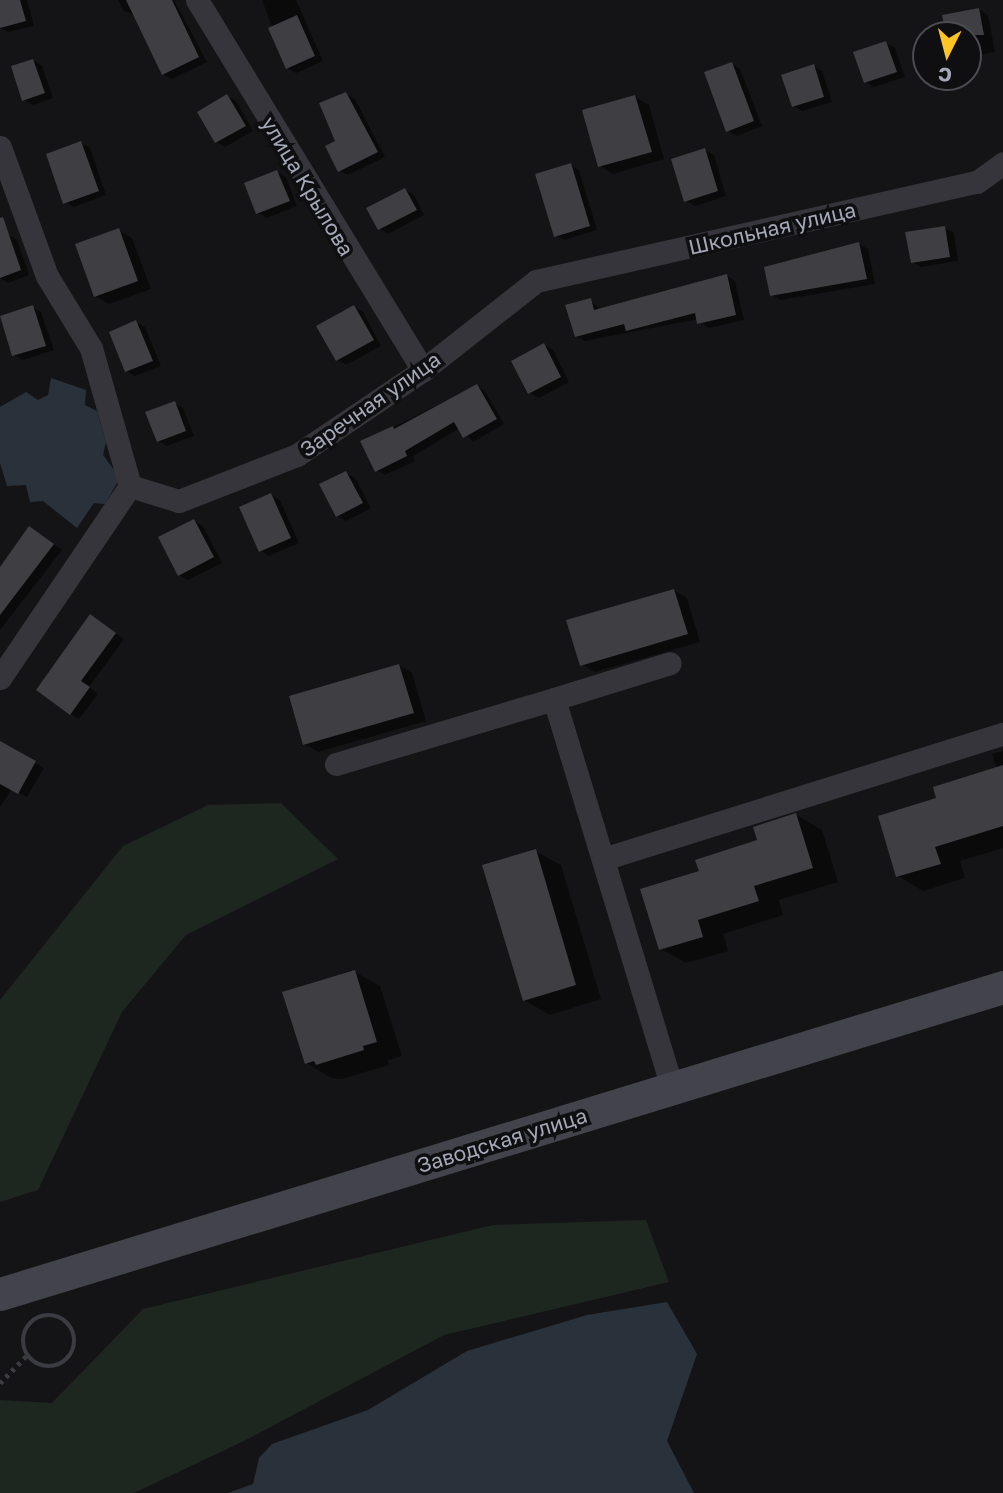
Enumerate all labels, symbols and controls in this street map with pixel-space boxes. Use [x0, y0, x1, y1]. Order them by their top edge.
north arrow [912, 21, 982, 91]
text: С [937, 63, 953, 88]
street label: улица Крылова [256, 112, 360, 260]
street label: Школьная улица [686, 196, 858, 260]
street label: Заречная улица [295, 346, 445, 462]
street label: Заводская улица [414, 1102, 590, 1178]

